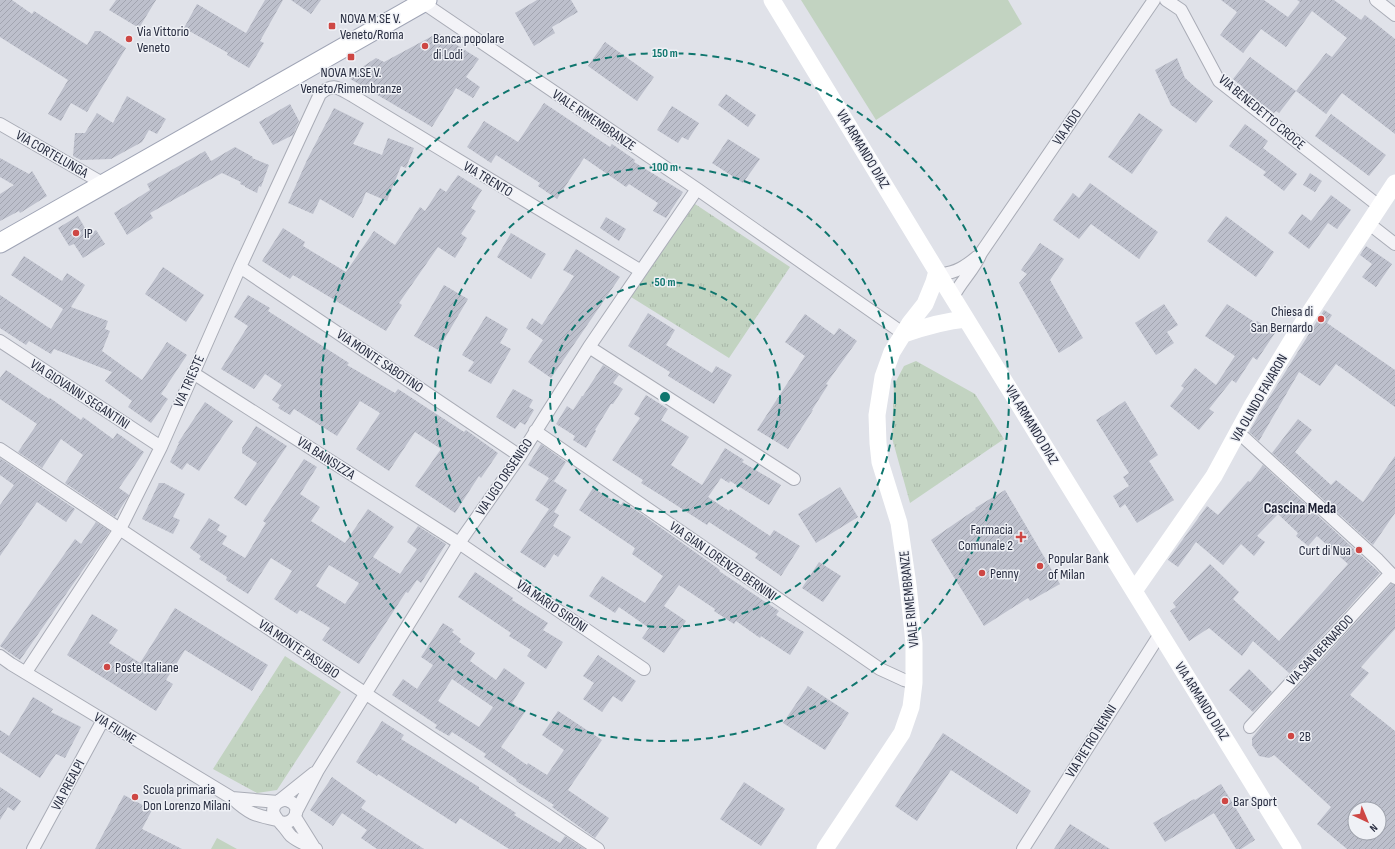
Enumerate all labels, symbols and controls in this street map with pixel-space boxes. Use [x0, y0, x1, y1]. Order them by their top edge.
place label: NOVA M.SE V. Veneto/Roma [340, 10, 404, 43]
marker: NOVA M.SE V. Veneto/Roma [327, 21, 337, 31]
place label: Via Vittorio Veneto [137, 23, 189, 56]
place label: Banca popolare di Lodi [433, 30, 504, 63]
marker: Via Vittorio Veneto [124, 34, 134, 44]
marker: Banca popolare di Lodi [420, 41, 430, 51]
text: 150 m [652, 46, 678, 61]
marker: NOVA M.SE V. Veneto/Rimembranze [346, 52, 356, 62]
place label: NOVA M.SE V. Veneto/Rimembranze [300, 64, 402, 97]
street label: VIA BENEDETTO CROCE [1215, 71, 1309, 153]
street label: VIALE RIMEMBRANZE [549, 86, 639, 154]
street label: VIA ARMANDO DIAZ [833, 106, 893, 192]
street label: VIA AIDO [1049, 106, 1085, 148]
street label: VIA CORTELUNGA [13, 126, 92, 182]
street label: VIA TRENTO [460, 158, 516, 200]
text: 100 m [652, 160, 678, 175]
place label: IP [84, 225, 93, 242]
marker: IP [71, 228, 81, 238]
text: 50 m [655, 275, 675, 290]
place label: Chiesa di San Bernardo [1251, 303, 1313, 336]
marker: Chiesa di San Bernardo [1316, 314, 1326, 324]
street label: VIA MONTE SABOTINO [333, 326, 427, 396]
street label: VIA OLINDO FAVARON [1227, 351, 1291, 445]
street label: VIA TRIESTE [170, 352, 208, 410]
street label: VIA GIOVANNI SEGANTINI [27, 355, 133, 433]
street label: VIA ARMANDO DIAZ [1002, 382, 1062, 468]
centre of rings [658, 390, 672, 404]
street label: VIA BAINSIZZA [294, 433, 359, 484]
street label: VIA UGO ORSENIGO [472, 435, 536, 519]
district label: Cascina Meda [1264, 499, 1336, 518]
street label: VIA GIAN LORENZO BERNINI [666, 518, 780, 604]
place label: Farmacia Comunale 2 [958, 521, 1013, 554]
marker: Farmacia Comunale 2 [1016, 532, 1026, 542]
place label: Curt di Nua [1299, 542, 1351, 559]
marker: Curt di Nua [1354, 545, 1364, 555]
street label: VIALE RIMEMBRANZE [895, 550, 923, 648]
place label: Popular Bank of Milan [1048, 550, 1109, 583]
marker: Popular Bank of Milan [1035, 561, 1045, 571]
place label: Penny [990, 565, 1019, 582]
marker: Penny [977, 568, 987, 578]
street label: VIA MARIO SIRONI [513, 576, 591, 636]
street label: VIA SAN BERNARDO [1283, 611, 1357, 689]
street label: VIA MONTE PASUBIO [255, 616, 343, 682]
place label: Poste Italiane [115, 659, 179, 676]
street label: VIA ARMANDO DIAZ [1171, 659, 1233, 743]
marker: Poste Italiane [102, 662, 112, 672]
street label: VIA PIETRO NENNI [1062, 701, 1120, 781]
street label: VIA FIUME [91, 708, 139, 748]
place label: 2B [1299, 728, 1311, 745]
marker: 2B [1286, 731, 1296, 741]
street label: VIA PREALPI [48, 757, 88, 813]
place label: Scuola primaria Don Lorenzo Milani [143, 781, 231, 814]
marker: Scuola primaria Don Lorenzo Milani [130, 792, 140, 802]
place label: Bar Sport [1233, 793, 1277, 810]
marker: Bar Sport [1220, 796, 1230, 806]
north arrow [1347, 801, 1387, 841]
text: N [1367, 821, 1380, 835]

